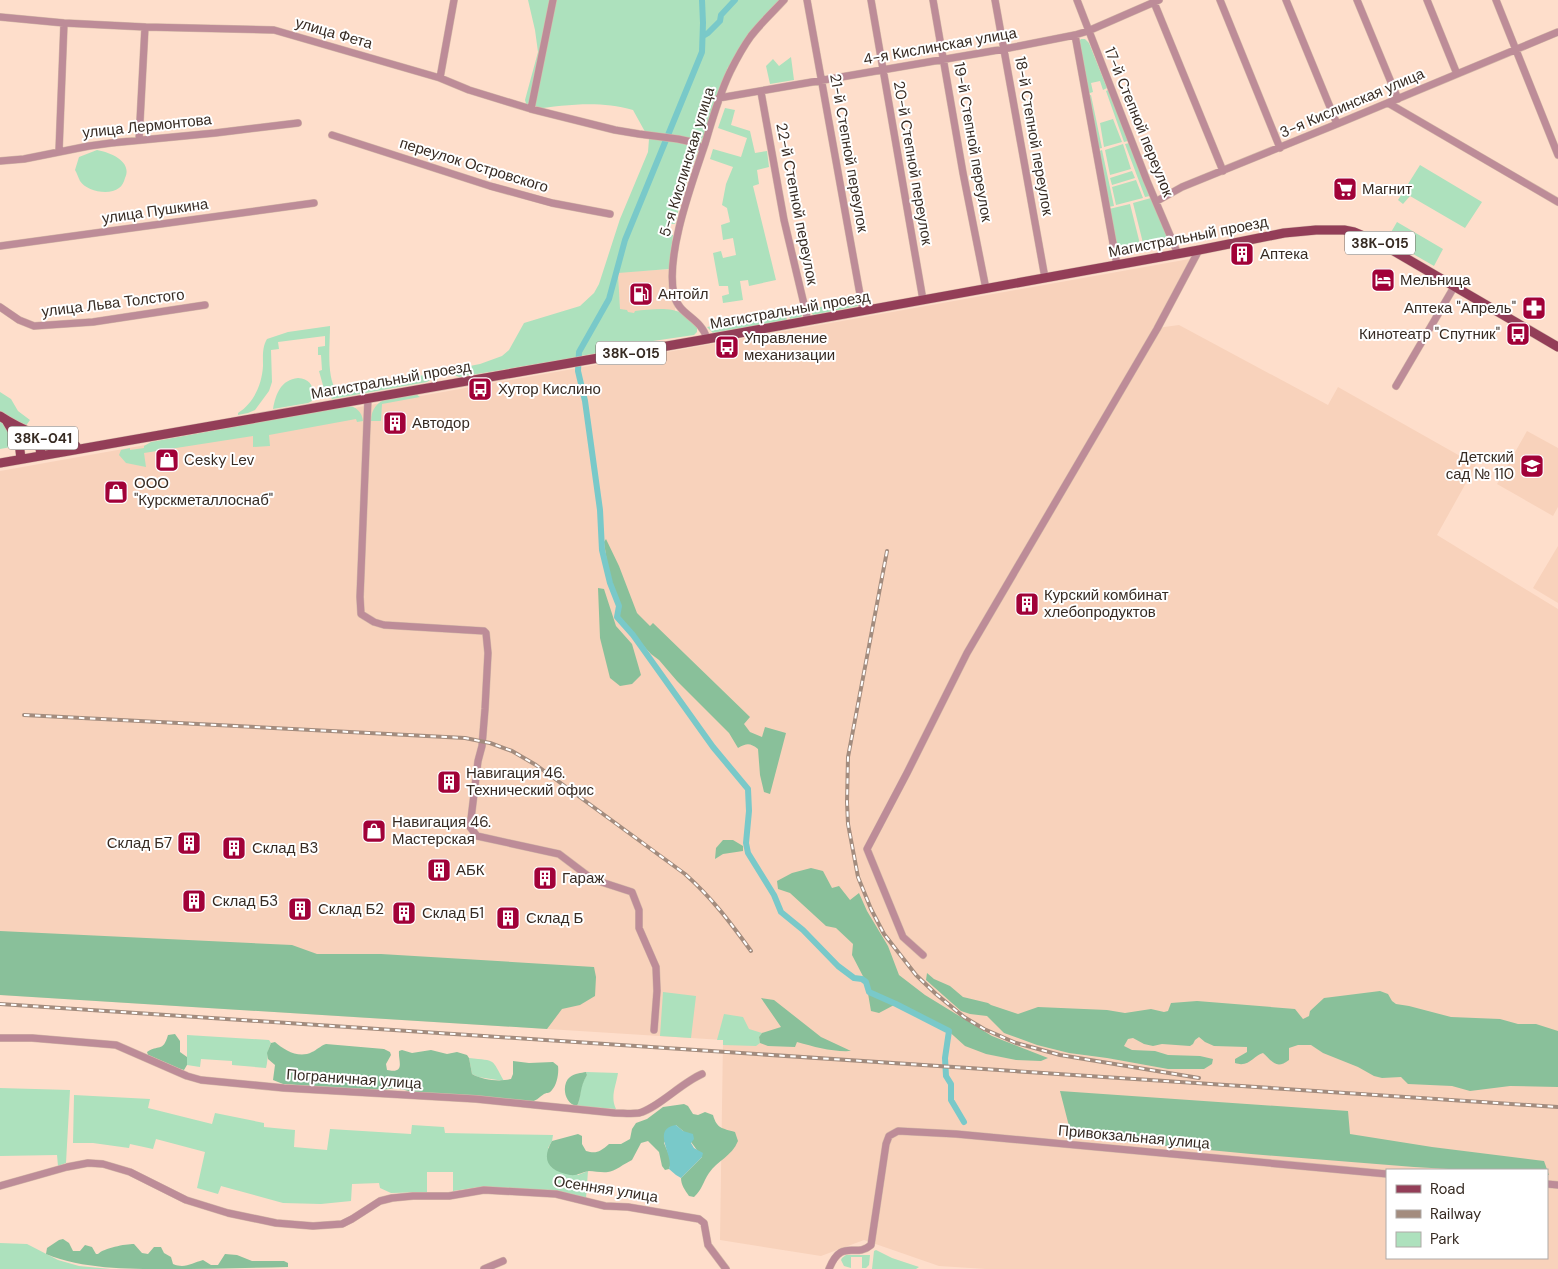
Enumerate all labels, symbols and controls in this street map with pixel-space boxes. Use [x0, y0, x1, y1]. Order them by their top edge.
street label: улица Фета [293, 12, 376, 54]
street label: 4-я Кислинская улица [862, 23, 1019, 69]
street label: 17-й Степной переулок [1100, 44, 1178, 200]
street label: 18-й Степной переулок [1010, 55, 1058, 218]
street label: 19-й Степной переулок [949, 61, 997, 224]
street label: 3-я Кислинская улица [1277, 63, 1428, 143]
street label: 21-й Степной переулок [825, 72, 873, 234]
street label: 20-й Степной переулок [889, 79, 937, 247]
street label: 5-я Кислинская улица [655, 84, 719, 239]
street label: улица Лермонтова [81, 109, 213, 143]
street label: 22-й Степной переулок [771, 121, 823, 287]
street label: переулок Островского [397, 133, 551, 197]
supermarket icon: Магнит [1332, 176, 1358, 202]
place label: Магнит [1362, 179, 1412, 199]
street label: улица Пушкина [101, 194, 210, 228]
street label: Магистральный проезд [1107, 212, 1270, 262]
road number: 38К-015 [1345, 232, 1415, 254]
building icon: Аптека [1229, 241, 1255, 267]
place label: Аптека [1260, 244, 1309, 264]
hotel icon: Мельница [1370, 267, 1396, 293]
place label: Мельница [1400, 270, 1471, 290]
fuel station icon: Антойл [628, 281, 654, 307]
street label: улица Льва Толстого [40, 284, 186, 322]
place label: Антойл [658, 284, 708, 304]
street label: Магистральный проезд [708, 286, 872, 334]
pharmacy icon: Аптека "Апрель" [1521, 295, 1547, 321]
place label: Аптека "Апрель" [1404, 298, 1516, 318]
bus stop icon: Кинотеатр "Спутник" [1505, 321, 1531, 347]
place label: Кинотеатр "Спутник" [1359, 324, 1500, 344]
place label: Управление механизации [744, 328, 835, 365]
bus stop icon: Управление механизации [714, 334, 740, 360]
road number: 38К-015 [596, 342, 666, 364]
street label: Магистральный проезд [309, 356, 473, 404]
bus stop icon: Хутор Кислино [467, 376, 493, 402]
place label: Хутор Кислино [498, 379, 601, 399]
building icon: Автодор [382, 410, 408, 436]
place label: Автодор [412, 413, 470, 433]
road number: 38К-041 [8, 426, 78, 449]
shop icon: Cesky Lev [154, 447, 180, 473]
place label: Детский сад № 110 [1446, 447, 1514, 484]
place label: Cesky Lev [184, 450, 255, 470]
school or university icon: Детский сад № 110 [1519, 453, 1545, 479]
place label: ООО "Курскметаллоснаб" [134, 473, 273, 510]
shop icon: ООО "Курскметаллоснаб" [103, 479, 129, 505]
place label: Курский комбинат хлебопродуктов [1044, 585, 1169, 622]
building icon: Курский комбинат хлебопродуктов [1014, 591, 1040, 617]
place label: Навигация 46. Технический офис [466, 763, 595, 800]
building icon: Навигация 46. Технический офис [436, 769, 462, 795]
place label: Навигация 46. Мастерская [392, 812, 491, 849]
shop icon: Навигация 46. Мастерская [361, 818, 387, 844]
building icon: Склад Б7 [176, 830, 202, 856]
place label: Склад Б7 [107, 833, 172, 853]
building icon: Склад В3 [221, 835, 247, 861]
place label: Склад В3 [252, 838, 318, 858]
building icon: АБК [426, 857, 452, 883]
place label: АБК [456, 860, 485, 880]
building icon: Гараж [532, 865, 558, 891]
place label: Гараж [562, 868, 604, 888]
building icon: Склад Б3 [181, 888, 207, 914]
place label: Склад Б3 [212, 891, 278, 911]
building icon: Склад Б2 [287, 896, 313, 922]
place label: Склад Б2 [318, 899, 384, 919]
building icon: Склад Б1 [391, 900, 417, 926]
place label: Склад Б1 [422, 903, 484, 923]
building icon: Склад Б [495, 905, 521, 931]
place label: Склад Б [526, 908, 583, 928]
street label: Пограничная улица [286, 1064, 423, 1094]
street label: Привокзальная улица [1057, 1120, 1211, 1154]
legend [1386, 1169, 1548, 1259]
street label: Осенняя улица [552, 1171, 660, 1207]
text: Road [1430, 1179, 1465, 1199]
text: Railway [1430, 1204, 1482, 1224]
text: Park [1430, 1229, 1460, 1249]

